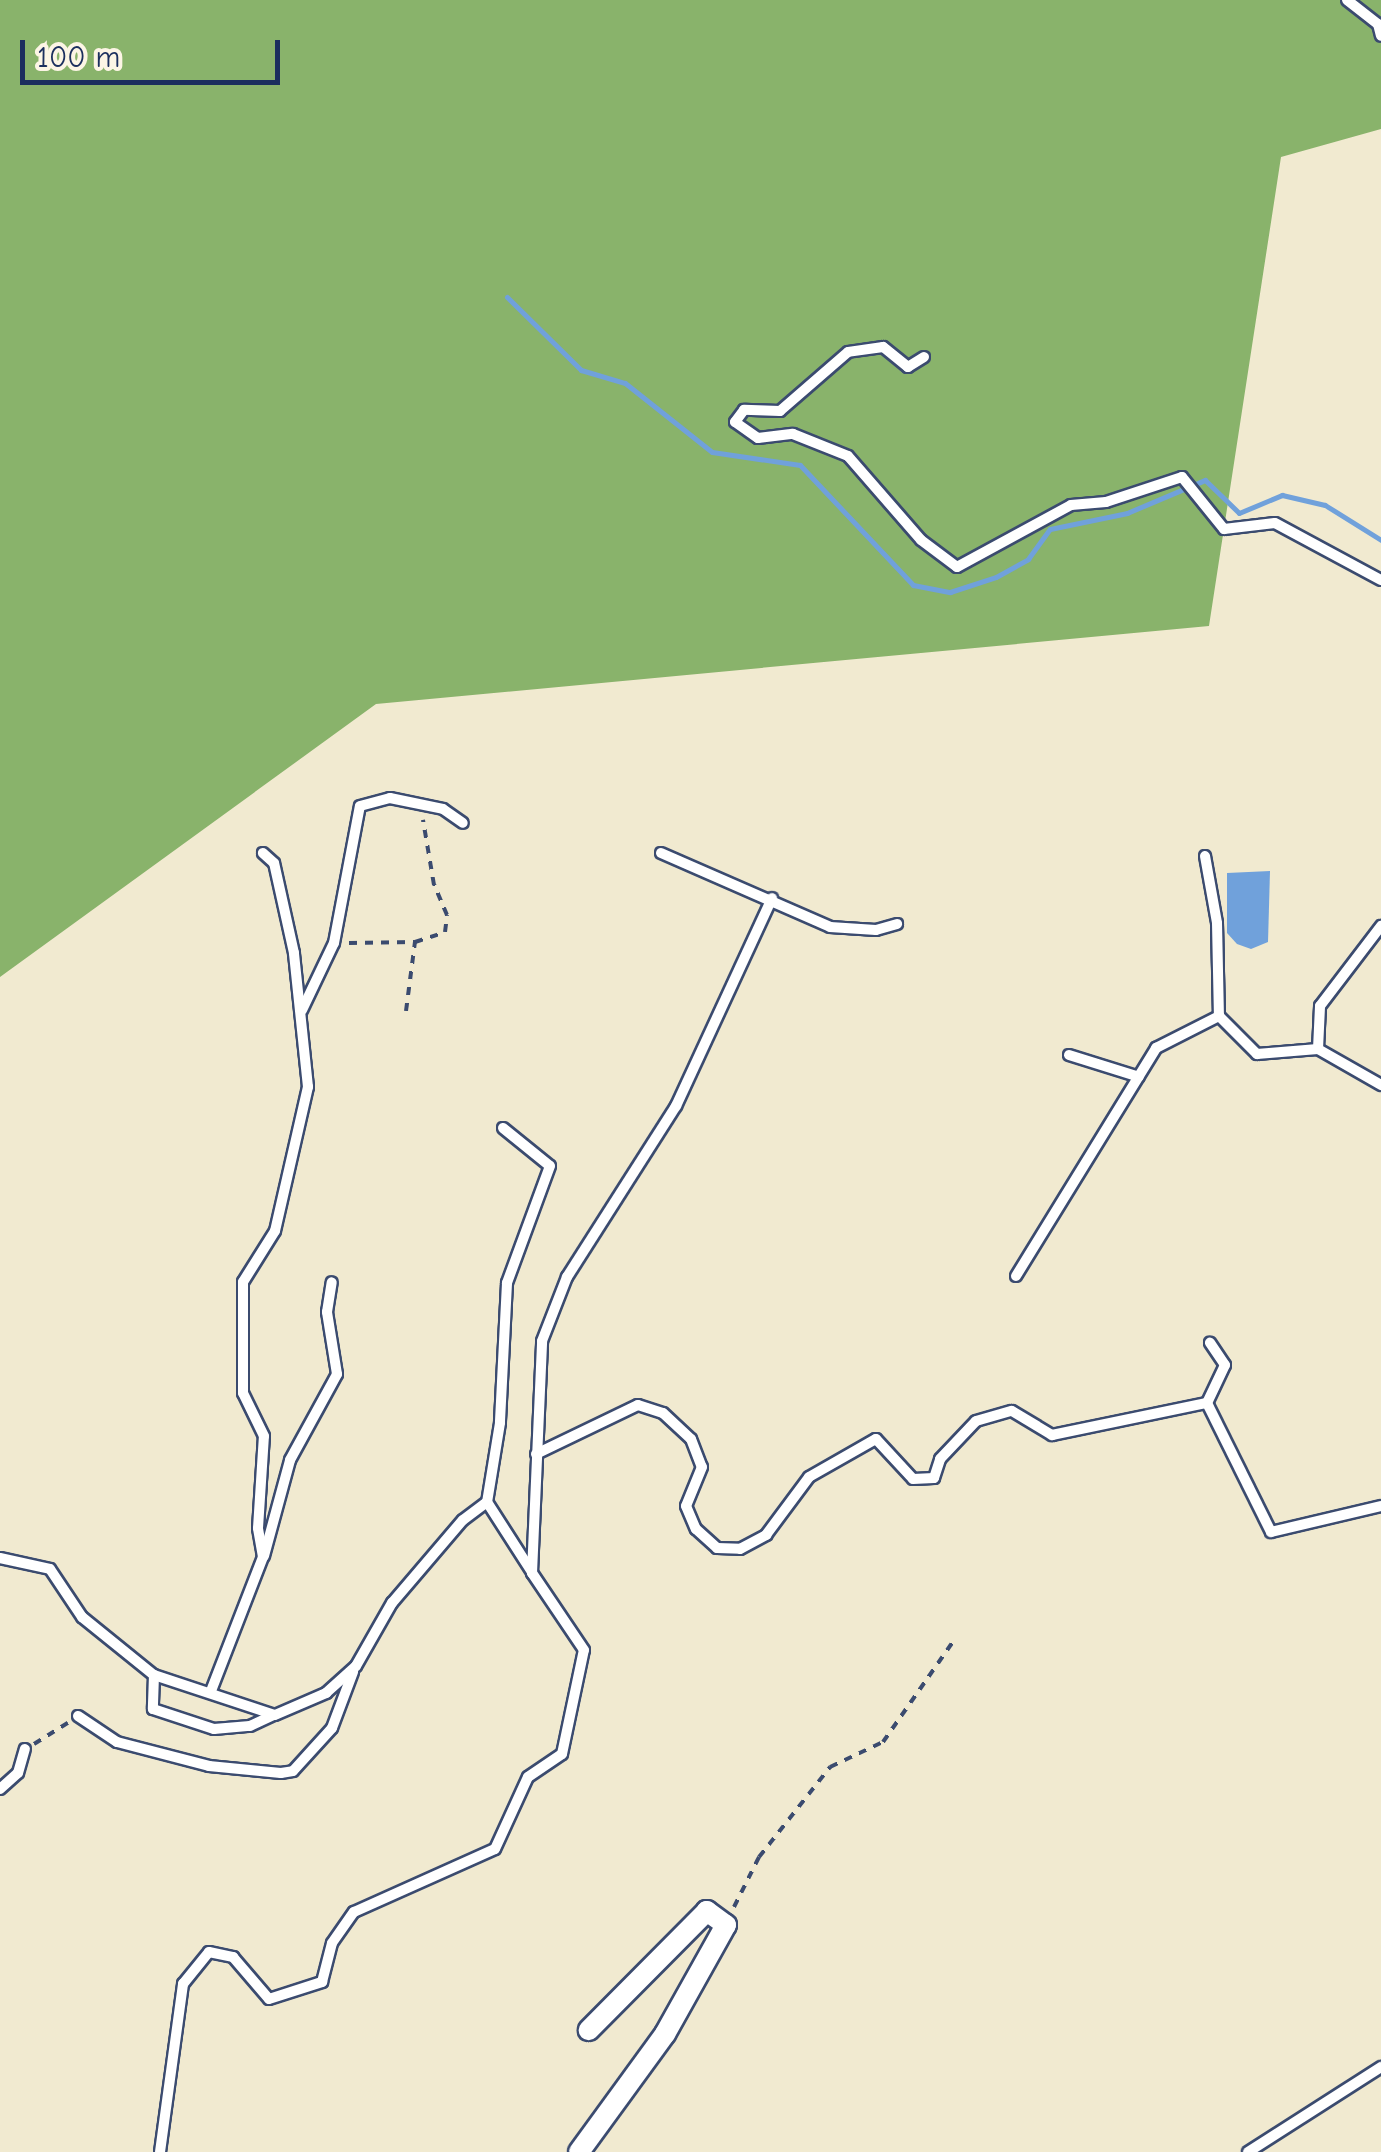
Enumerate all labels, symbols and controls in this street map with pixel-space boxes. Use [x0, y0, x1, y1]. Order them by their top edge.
scale bar [25, 20, 285, 82]
text: 100 m [37, 40, 120, 75]

